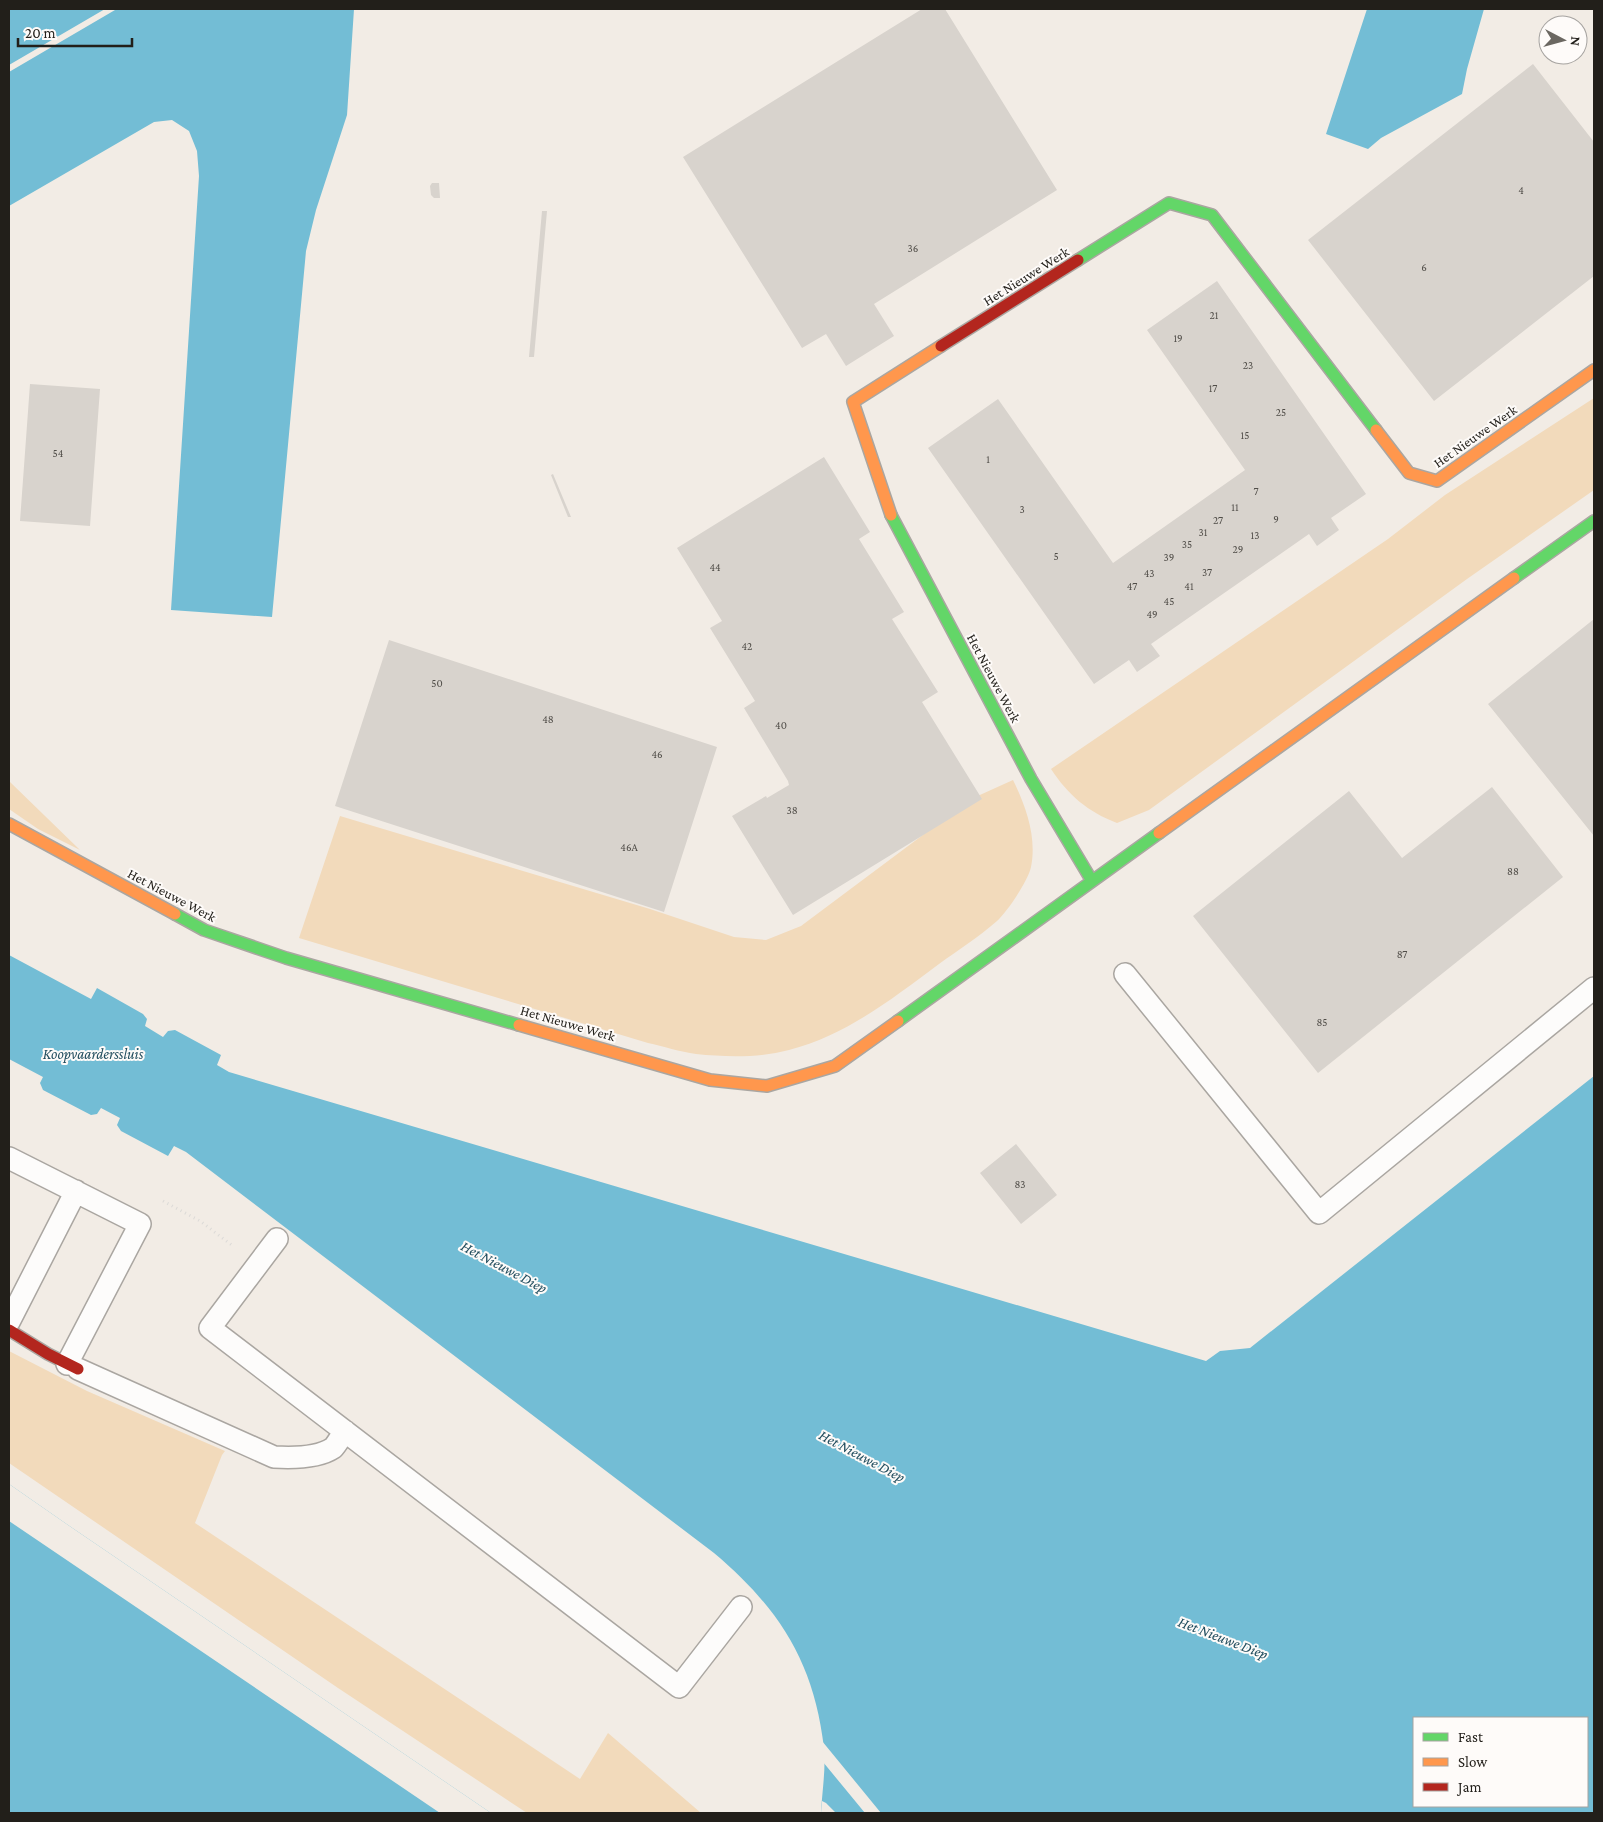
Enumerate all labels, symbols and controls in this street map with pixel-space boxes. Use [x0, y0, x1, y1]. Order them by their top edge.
scale bar [18, 15, 131, 47]
north arrow [1538, 15, 1588, 65]
text: 20 m [25, 25, 56, 41]
text: N [1567, 36, 1584, 47]
house number: 4 [1518, 184, 1524, 196]
house number: 36 [908, 242, 918, 254]
street label: Het Nieuwe Werk [980, 243, 1072, 309]
house number: 6 [1421, 261, 1427, 273]
house number: 21 [1210, 309, 1219, 321]
house number: 19 [1173, 332, 1183, 344]
house number: 23 [1243, 359, 1253, 371]
house number: 17 [1209, 382, 1217, 394]
street label: Het Nieuwe Werk [1430, 401, 1520, 471]
house number: 25 [1276, 406, 1286, 418]
house number: 15 [1241, 429, 1249, 441]
house number: 54 [53, 447, 64, 459]
house number: 1 [986, 453, 990, 465]
house number: 7 [1253, 485, 1259, 497]
house number: 11 [1231, 501, 1239, 513]
house number: 3 [1019, 503, 1025, 515]
house number: 9 [1273, 513, 1279, 525]
house number: 27 [1213, 514, 1223, 526]
house number: 31 [1199, 526, 1208, 538]
house number: 13 [1251, 529, 1259, 541]
house number: 35 [1182, 538, 1192, 550]
house number: 29 [1233, 543, 1243, 555]
house number: 5 [1053, 550, 1059, 562]
house number: 39 [1164, 551, 1174, 563]
house number: 44 [709, 561, 721, 573]
house number: 37 [1202, 566, 1212, 578]
house number: 43 [1144, 567, 1154, 579]
house number: 47 [1127, 580, 1137, 592]
house number: 41 [1184, 580, 1194, 592]
house number: 45 [1164, 595, 1174, 607]
house number: 49 [1146, 608, 1158, 620]
street label: Het Nieuwe Werk [964, 631, 1024, 725]
house number: 42 [742, 640, 752, 652]
house number: 50 [431, 677, 443, 689]
house number: 48 [542, 713, 554, 725]
house number: 40 [775, 719, 787, 731]
house number: 46 [651, 748, 663, 760]
house number: 38 [786, 804, 798, 816]
house number: 46A [620, 841, 638, 853]
street label: Het Nieuwe Werk [125, 865, 219, 925]
house number: 88 [1507, 865, 1519, 877]
house number: 87 [1397, 948, 1407, 960]
street label: Het Nieuwe Werk [519, 1002, 618, 1044]
house number: 85 [1317, 1016, 1327, 1028]
water label: Koopvaarderssluis [43, 1046, 144, 1063]
house number: 83 [1015, 1178, 1025, 1190]
water label: Het Nieuwe Diep [458, 1238, 550, 1297]
water label: Het Nieuwe Diep [816, 1427, 908, 1486]
water label: Het Nieuwe Diep [1176, 1614, 1270, 1663]
legend [1413, 1717, 1588, 1807]
text: Fast [1458, 1729, 1484, 1745]
text: Slow [1458, 1754, 1488, 1770]
text: Jam [1456, 1779, 1481, 1796]

